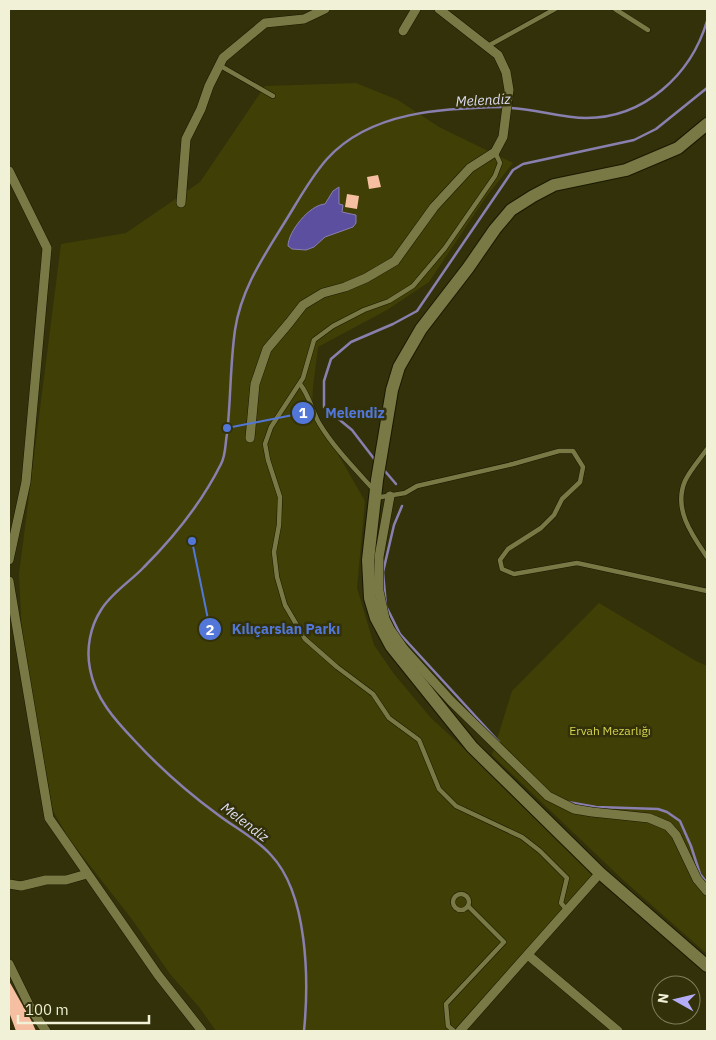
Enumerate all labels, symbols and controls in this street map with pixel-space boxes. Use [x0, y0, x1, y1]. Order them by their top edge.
water label: Melendiz [455, 90, 512, 110]
callout: Melendiz [290, 399, 395, 428]
text: 1 [298, 403, 308, 422]
text: Melendiz [325, 404, 385, 422]
callout: Kılıçarslan Parkı [197, 615, 351, 644]
text: 2 [205, 620, 215, 639]
text: Kılıçarslan Parkı [232, 620, 340, 638]
park label: Ervah Mezarlığı [569, 723, 651, 738]
water label: Melendiz [218, 798, 273, 846]
north arrow [651, 975, 701, 1025]
scale bar [18, 992, 149, 1024]
text: N [654, 992, 673, 1004]
text: 100 m [25, 1000, 69, 1019]

